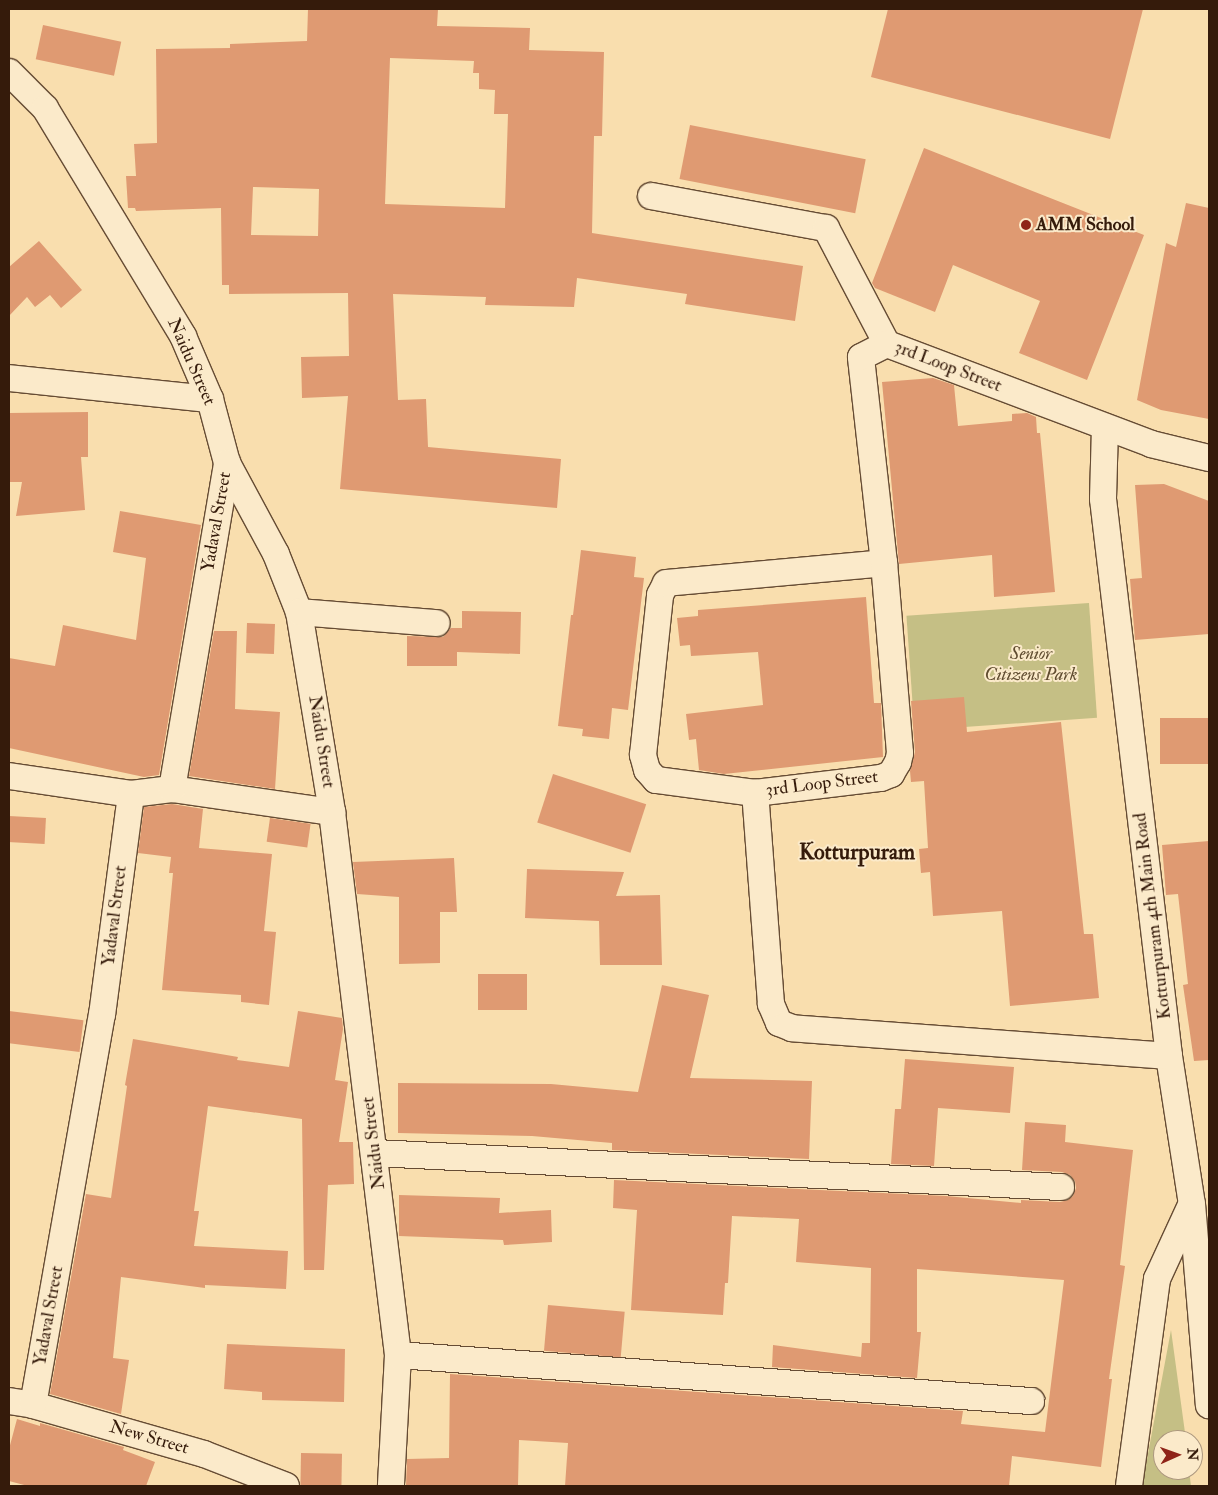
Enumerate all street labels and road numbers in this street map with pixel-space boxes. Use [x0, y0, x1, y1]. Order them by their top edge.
street label: Naidu Street [162, 315, 220, 409]
street label: 3rd Loop Street [891, 337, 1005, 397]
street label: Yadaval Street [198, 470, 236, 574]
street label: Naidu Street [303, 694, 339, 790]
street label: 3rd Loop Street [765, 766, 879, 802]
street label: Kotturpuram 4th Main Road [1130, 812, 1176, 1020]
street label: Yadaval Street [98, 865, 132, 967]
street label: Naidu Street [358, 1095, 390, 1191]
street label: Yadaval Street [30, 1264, 68, 1368]
street label: New Street [107, 1416, 191, 1460]

